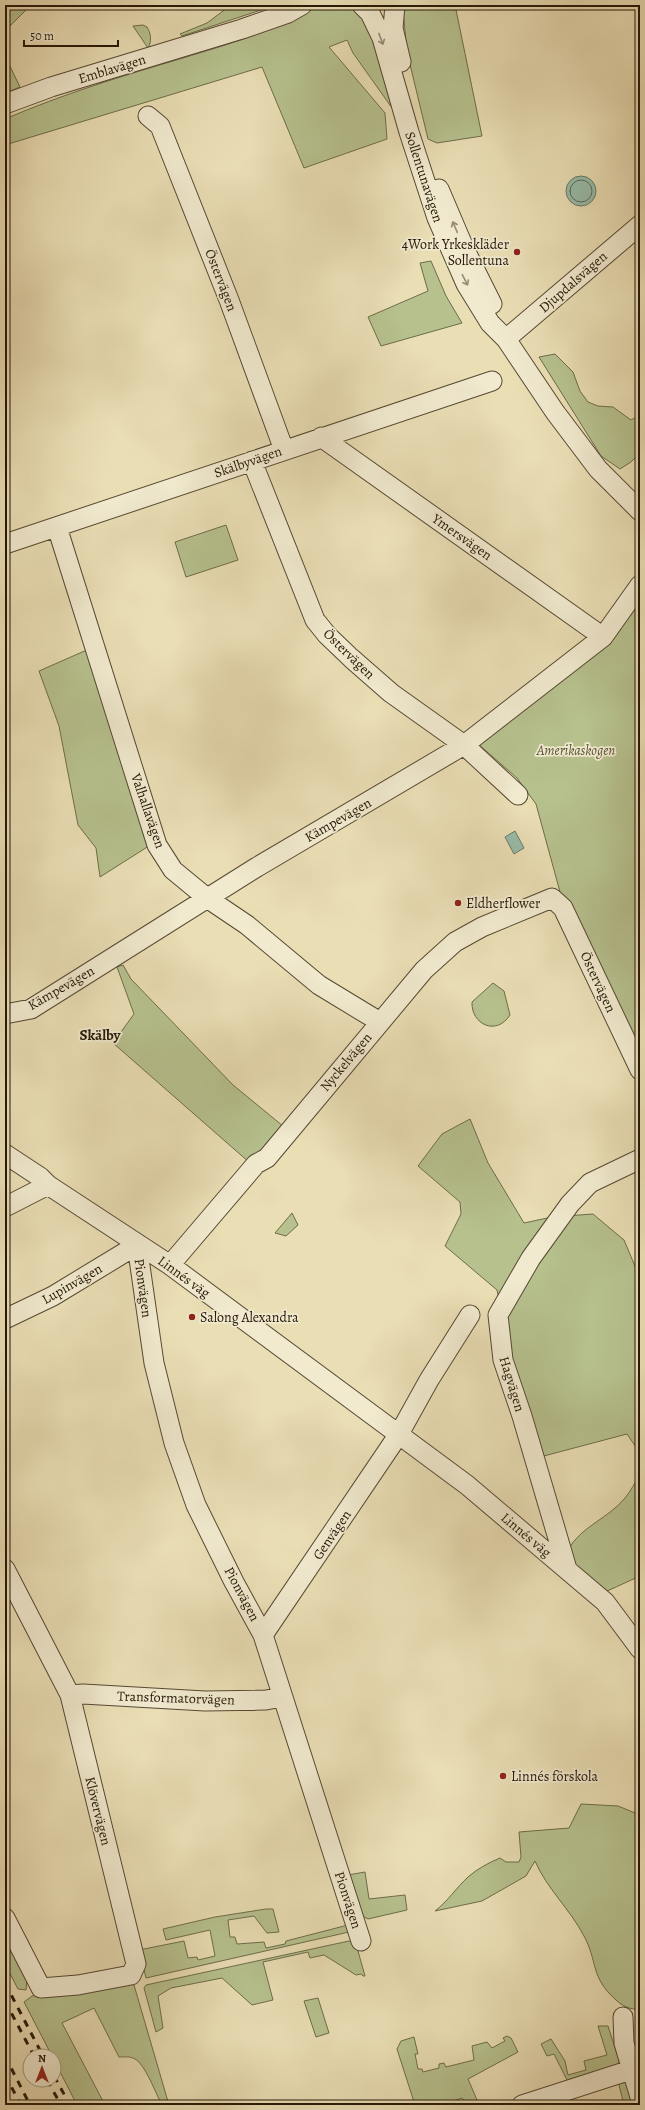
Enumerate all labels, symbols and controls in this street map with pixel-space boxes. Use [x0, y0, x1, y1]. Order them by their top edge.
scale bar [24, 22, 118, 48]
text: 50 m [30, 28, 54, 44]
one-way arrow [378, 32, 386, 44]
street label: Emblavägen [76, 50, 148, 88]
street label: Sollentunavägen [400, 129, 448, 225]
one-way arrow [451, 221, 459, 233]
place label: 4Work Yrkeskläder Sollentuna [402, 235, 510, 270]
street label: Östervägen [200, 246, 242, 314]
marker: 4Work Yrkeskläder Sollentuna [512, 247, 522, 257]
street label: Djupdalsvägen [535, 247, 612, 317]
one-way arrow [461, 274, 469, 286]
street label: Skälbyvägen [212, 441, 285, 482]
street label: Ymersvägen [427, 509, 496, 565]
street label: Östervägen [319, 624, 379, 684]
park label: Amerikaskogen [536, 741, 615, 760]
street label: Valhallavägen [126, 770, 170, 851]
street label: Kämpevägen [301, 793, 375, 847]
place label: Eldherflower [466, 894, 541, 913]
marker: Eldherflower [453, 898, 463, 908]
street label: Östervägen [576, 948, 621, 1016]
street label: Kämpevägen [24, 961, 98, 1015]
district label: Skälby [79, 1025, 122, 1045]
street label: Nyckelvägen [316, 1028, 376, 1095]
street label: Linnés väg [154, 1252, 214, 1302]
street label: Pionvägen [129, 1257, 157, 1319]
street label: Lupinvägen [38, 1259, 106, 1309]
place label: Salong Alexandra [200, 1308, 299, 1327]
marker: Salong Alexandra [187, 1312, 197, 1322]
street label: Hagvägen [495, 1354, 530, 1414]
street label: Genvägen [308, 1506, 356, 1564]
street label: Linnés väg [497, 1508, 555, 1562]
street label: Pionvägen [220, 1563, 264, 1625]
street label: Transformatorvägen [117, 1686, 236, 1710]
place label: Linnés förskola [511, 1767, 598, 1786]
marker: Linnés förskola [498, 1771, 508, 1781]
street label: Klövervägen [80, 1775, 116, 1848]
street label: Pionvägen [330, 1869, 366, 1931]
north arrow [22, 2048, 62, 2088]
text: N [38, 2051, 46, 2066]

